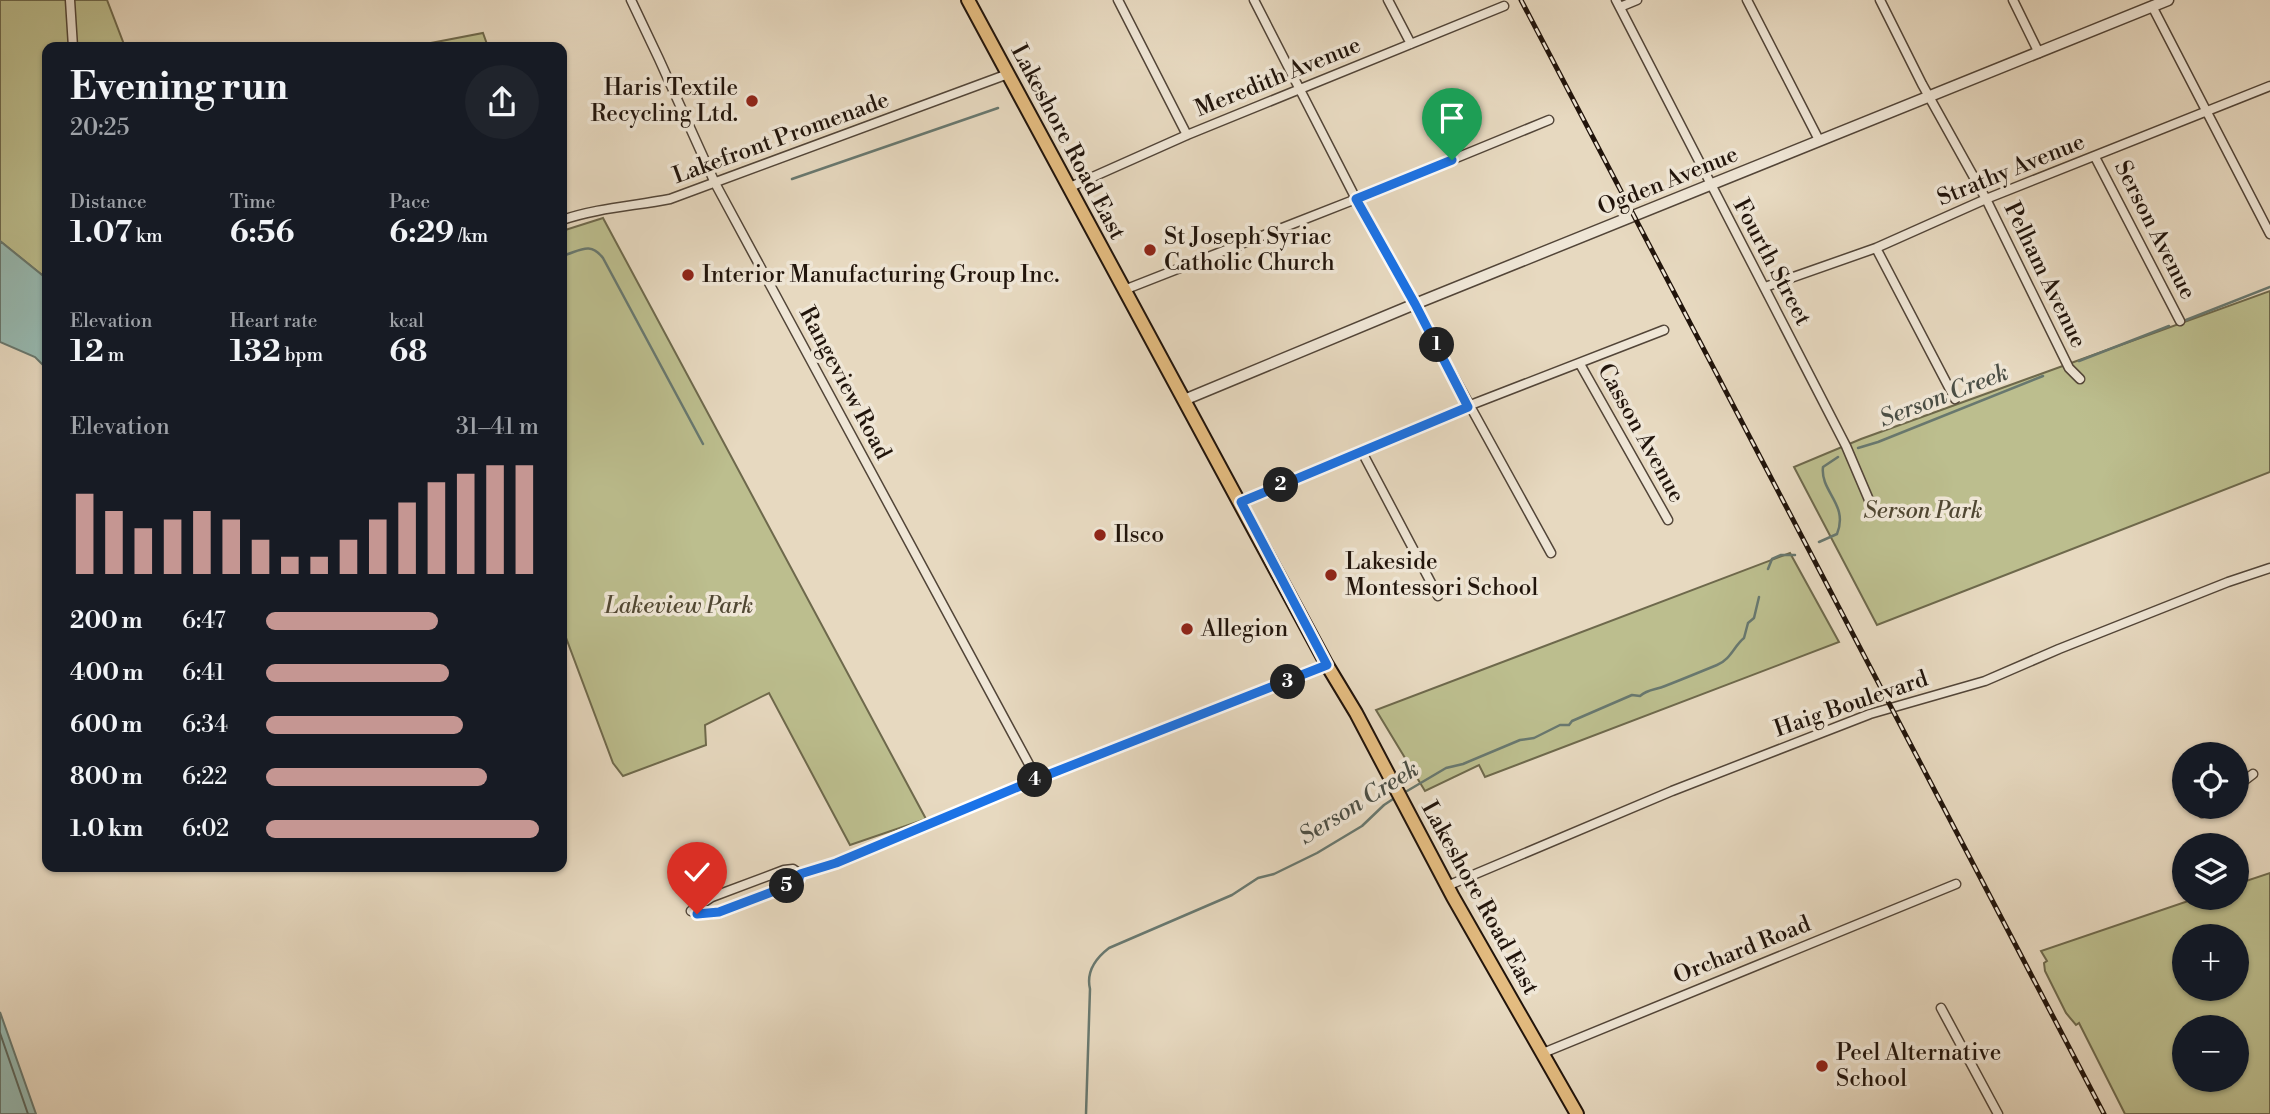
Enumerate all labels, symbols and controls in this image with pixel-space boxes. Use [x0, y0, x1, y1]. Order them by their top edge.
street label: Meredith Avenue [1191, 31, 1365, 123]
street label: Lakeshore Road East [1005, 40, 1131, 244]
text: Evening run [70, 64, 288, 111]
button: share [465, 65, 539, 139]
place label: Haris Textile Recycling Ltd. [591, 74, 738, 128]
street label: Lakefront Promenade [669, 86, 893, 190]
pin [1422, 88, 1482, 160]
marker: Haris Textile Recycling Ltd. [744, 93, 760, 109]
icon: arrive [1433, 99, 1471, 137]
text: 20:25 [70, 114, 129, 142]
street label: Strathy Avenue [1933, 128, 2089, 212]
street label: Ogden Avenue [1594, 140, 1742, 222]
street label: Serson Avenue [2108, 156, 2202, 304]
text: Distance [70, 190, 147, 214]
text: Time [230, 190, 275, 214]
text: Pace [389, 190, 430, 214]
street label: Fourth Street [1727, 194, 1817, 330]
street label: Pelham Avenue [1998, 198, 2092, 352]
text: 1.07 [70, 214, 132, 252]
text: 6:56 [230, 214, 294, 252]
text: 6:29 [389, 214, 454, 252]
place label: St Joseph Syriac Catholic Church [1164, 223, 1335, 277]
text: km [132, 224, 163, 248]
text: /km [454, 224, 488, 248]
marker: St Joseph Syriac Catholic Church [1142, 242, 1158, 258]
place label: Interior Manufacturing Group Inc. [702, 261, 1059, 289]
marker: Interior Manufacturing Group Inc. [680, 267, 696, 283]
street label: Rangeview Road [793, 302, 897, 464]
text: Elevation [70, 309, 152, 333]
text: Heart rate [230, 309, 317, 333]
text: kcal [389, 309, 424, 333]
pin: 1 [1420, 328, 1454, 362]
text: 1 [1432, 332, 1441, 356]
text: 12 [70, 333, 104, 371]
text: 132 [230, 333, 281, 371]
text: 68 [389, 333, 427, 371]
text: m [104, 343, 124, 367]
text: bpm [281, 343, 323, 367]
water label: Serson Creek [1875, 358, 2013, 434]
street label: Casson Avenue [1591, 359, 1691, 507]
text: Elevation [70, 413, 170, 441]
text: 31–41 m [456, 413, 539, 441]
pin: 2 [1264, 468, 1298, 503]
text: 2 [1275, 472, 1286, 496]
park label: Serson Park [1864, 497, 1982, 525]
place label: Ilsco [1114, 521, 1164, 549]
marker: Ilsco [1092, 527, 1108, 543]
place label: Lakeside Montessori School [1345, 548, 1539, 602]
marker: Lakeside Montessori School [1323, 567, 1339, 583]
park label: Lakeview Park [604, 592, 753, 620]
text: 200 m [70, 607, 142, 635]
text: 6:47 [182, 607, 226, 635]
place label: Allegion [1200, 615, 1288, 643]
marker: Allegion [1179, 621, 1195, 637]
text: 400 m [70, 659, 143, 687]
text: 6:41 [182, 659, 225, 687]
pin: 3 [1270, 664, 1306, 700]
street label: Haig Boulevard [1770, 665, 1932, 743]
text: 3 [1282, 669, 1293, 693]
text: 600 m [70, 711, 143, 739]
text: 6:34 [182, 711, 228, 739]
map controls [2172, 742, 2249, 1092]
button: locate [2172, 742, 2249, 819]
water label: Serson Creek [1293, 754, 1425, 852]
pin: 4 [1018, 762, 1052, 798]
text: 800 m [70, 763, 143, 791]
text: 6:22 [182, 763, 227, 791]
text: 4 [1028, 767, 1041, 791]
street label: Lakeshore Road East [1415, 796, 1545, 1000]
text: 1.0 km [70, 815, 143, 843]
text: 6:02 [182, 815, 229, 843]
button: layers [2172, 833, 2249, 910]
pin [667, 842, 727, 914]
icon: check [678, 853, 716, 891]
pin: 5 [770, 868, 804, 903]
text: 5 [781, 873, 792, 897]
street label: Orchard Road [1669, 910, 1815, 990]
button: + [2172, 924, 2249, 1001]
button: − [2172, 1015, 2249, 1092]
place label: Peel Alternative School [1836, 1039, 2001, 1093]
marker: Peel Alternative School [1814, 1058, 1830, 1074]

